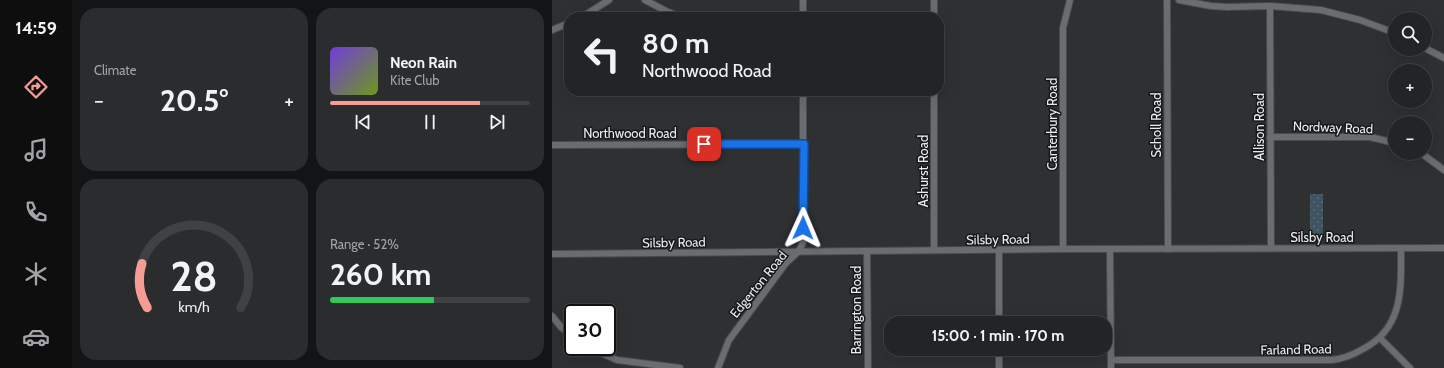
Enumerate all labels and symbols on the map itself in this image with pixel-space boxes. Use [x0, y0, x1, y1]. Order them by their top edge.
street label: Canterbury Road [1044, 78, 1060, 170]
street label: Scholl Road [1148, 93, 1164, 157]
street label: Allison Road [1251, 93, 1267, 161]
street label: Nordway Road [1293, 118, 1373, 136]
street label: Northwood Road [583, 125, 677, 141]
pin [687, 127, 721, 161]
street label: Ashurst Road [915, 135, 931, 207]
position arrow [782, 207, 824, 249]
street label: Silsby Road [1290, 229, 1354, 245]
street label: Silsby Road [966, 230, 1030, 248]
street label: Silsby Road [642, 233, 706, 251]
street label: Edgerton Road [726, 247, 790, 321]
street label: Barrington Road [848, 266, 864, 354]
speed limit sign: 30 [564, 304, 616, 356]
street label: Farland Road [1260, 340, 1332, 358]

